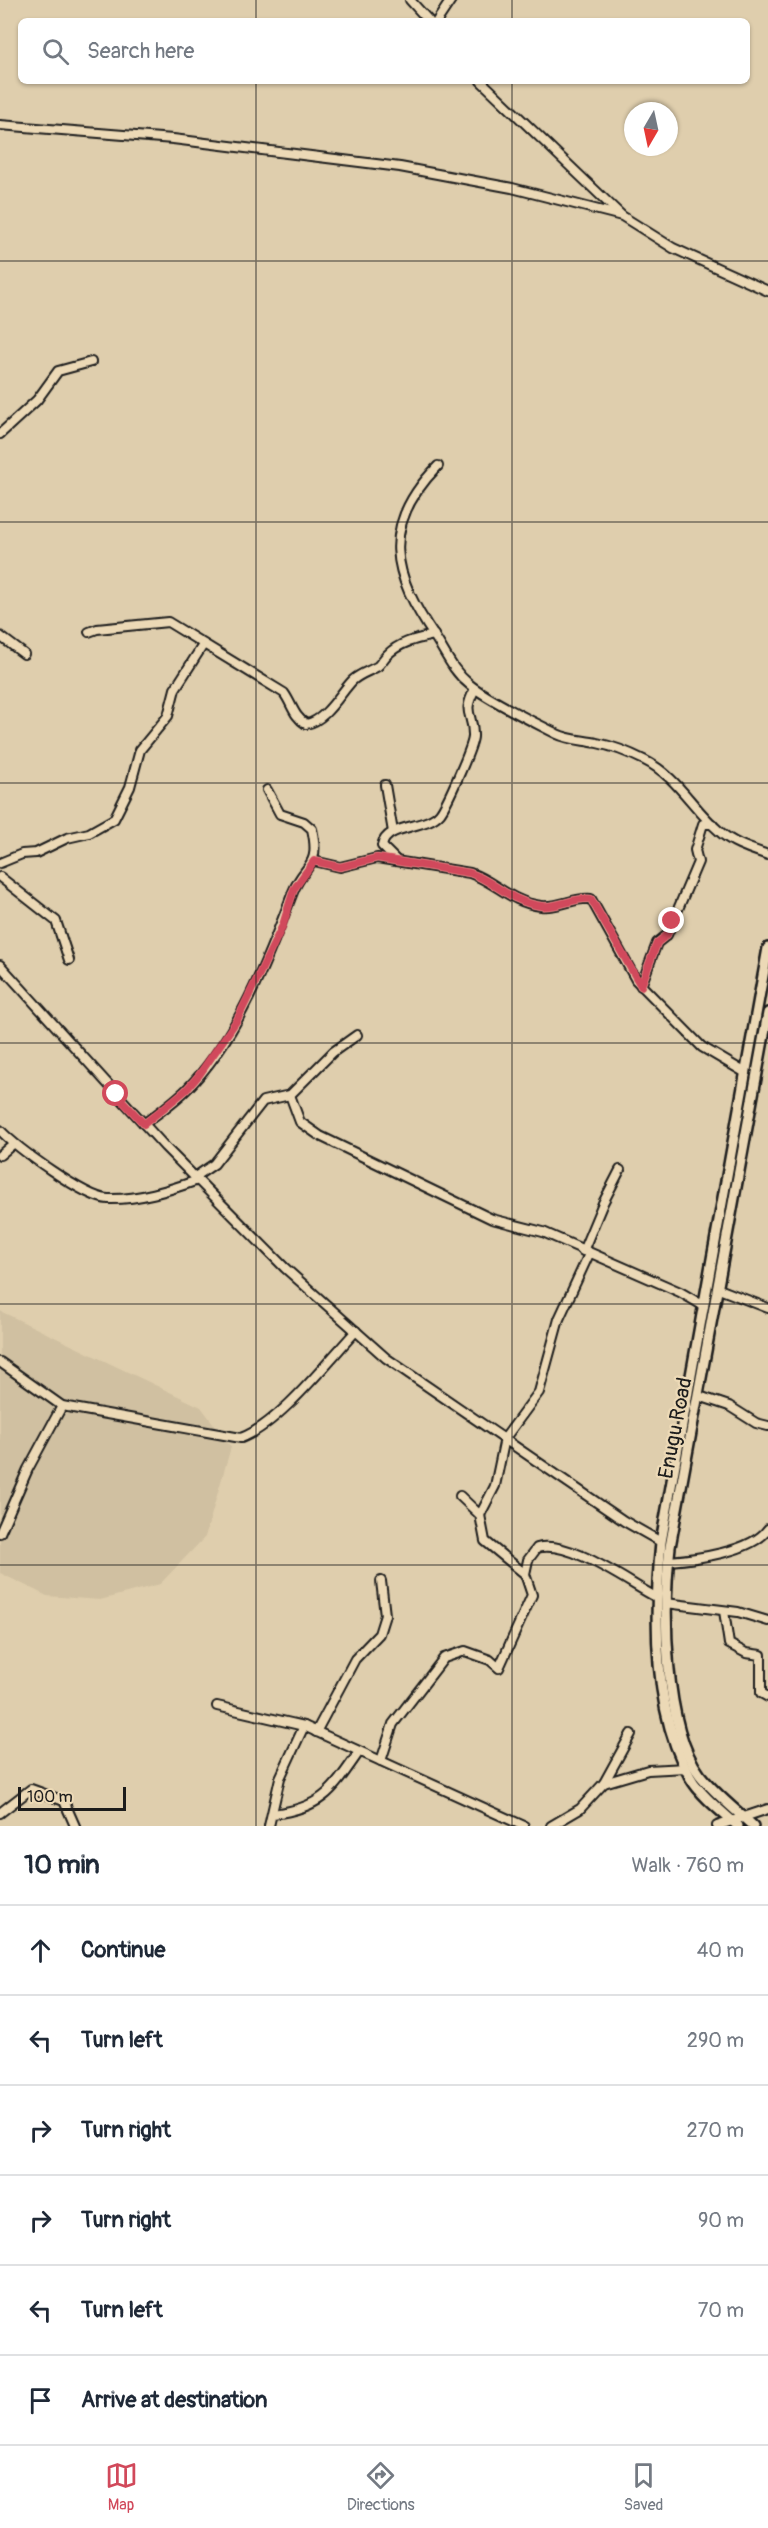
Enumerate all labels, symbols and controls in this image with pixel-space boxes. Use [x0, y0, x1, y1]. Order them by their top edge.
search box [18, 18, 750, 84]
icon: search [39, 35, 72, 68]
text: Search here [87, 37, 194, 65]
north arrow [624, 102, 678, 156]
route end [658, 907, 684, 933]
route start [102, 1080, 128, 1106]
street label: Enugu Road [652, 1375, 699, 1481]
scale bar [18, 1784, 126, 1812]
text: 100 m [27, 1787, 73, 1807]
text: 10 min [24, 1849, 100, 1881]
text: Walk · 760 m [631, 1853, 744, 1878]
icon: ahead [24, 1934, 57, 1967]
text: Continue [81, 1936, 165, 1964]
text: 40 m [697, 1938, 744, 1963]
icon: left [24, 2024, 57, 2057]
text: Turn left [81, 2026, 163, 2054]
text: 290 m [687, 2028, 744, 2053]
icon: right [24, 2114, 57, 2147]
text: Turn right [81, 2116, 171, 2144]
text: 270 m [686, 2118, 744, 2143]
icon: right [24, 2204, 57, 2237]
text: Turn right [81, 2206, 171, 2234]
text: 90 m [698, 2208, 744, 2233]
icon: left [24, 2294, 57, 2327]
text: Turn left [81, 2296, 163, 2324]
text: 70 m [698, 2298, 744, 2323]
icon: arrive [24, 2384, 57, 2417]
text: Arrive at destination [81, 2386, 267, 2414]
tab: Map [105, 2459, 138, 2515]
tab: Directions [347, 2459, 415, 2515]
tab: Saved [624, 2459, 663, 2515]

